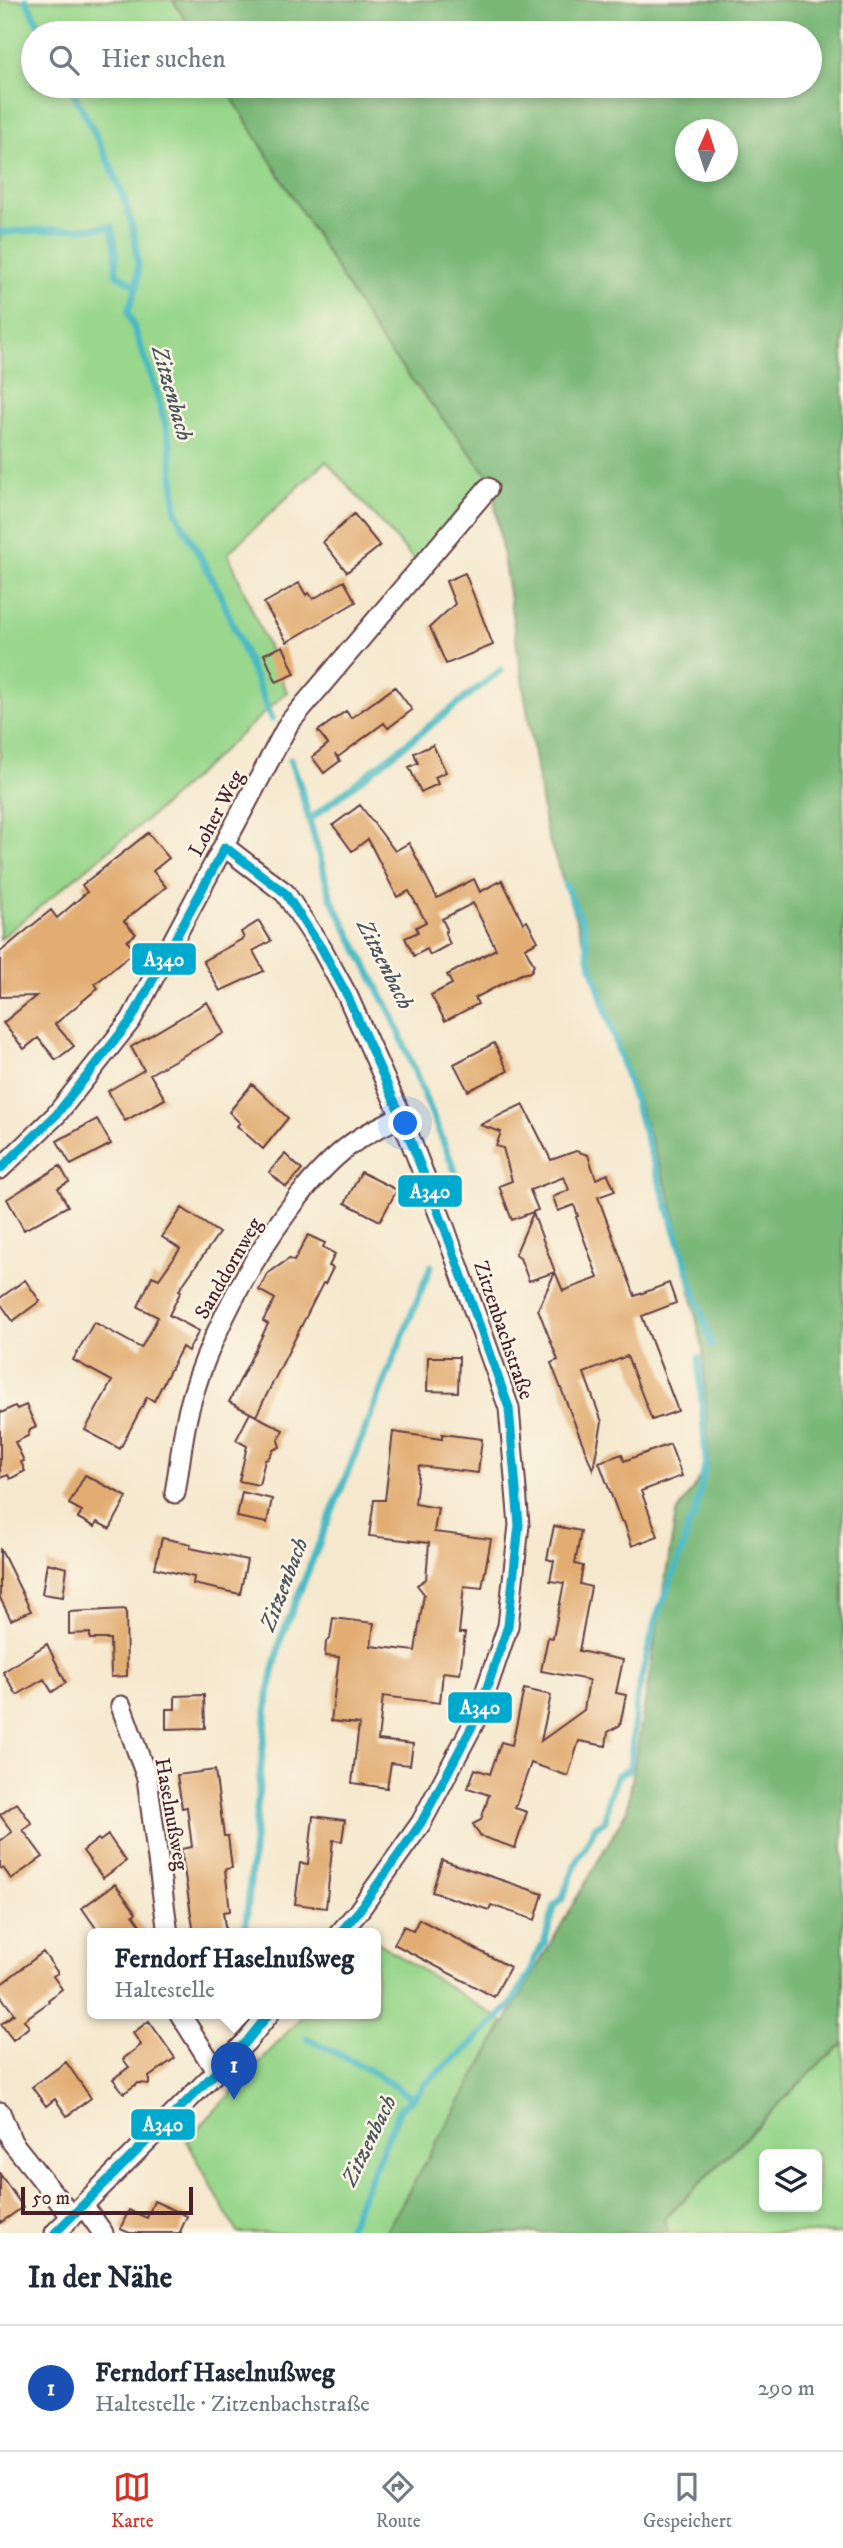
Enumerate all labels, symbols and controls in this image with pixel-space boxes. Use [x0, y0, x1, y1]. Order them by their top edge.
search box [21, 21, 822, 98]
icon: search [45, 41, 83, 79]
text: Hier suchen [101, 43, 226, 76]
north arrow [675, 119, 738, 182]
water label: Zitzenbach [144, 342, 199, 444]
street label: Loher Weg [183, 765, 251, 861]
water label: Zitzenbach [349, 914, 420, 1015]
line badge: A340 [131, 942, 197, 976]
text: A340 [143, 949, 184, 972]
your location [388, 1106, 422, 1140]
line badge: A340 [397, 1174, 463, 1208]
text: A340 [409, 1181, 450, 1204]
street label: Sanddornweg [189, 1212, 269, 1324]
street label: Zitzenbachstraße [467, 1258, 539, 1403]
water label: Zitzenbach [253, 1534, 315, 1636]
line badge: A340 [447, 1691, 513, 1724]
text: A340 [459, 1697, 500, 1720]
street label: Haselnußweg [148, 1756, 194, 1873]
popup [87, 1928, 381, 2019]
text: Ferndorf Haselnußweg [114, 1943, 354, 1976]
text: Haltestelle [114, 1976, 215, 2005]
pin: 1 [211, 2042, 257, 2100]
water label: Zitzenbach [335, 2091, 404, 2192]
line badge: A340 [130, 2108, 196, 2141]
text: A340 [142, 2114, 183, 2137]
map controls [759, 2149, 822, 2212]
button: layers [759, 2149, 822, 2212]
scale bar [21, 2184, 192, 2216]
text: 50 m [32, 2187, 70, 2210]
text: In der Nähe [28, 2260, 172, 2297]
text: Ferndorf Haselnußweg [95, 2357, 335, 2390]
text: 1 [47, 2374, 55, 2403]
text: 290 m [758, 2374, 815, 2403]
text: Haltestelle · Zitzenbachstraße [95, 2390, 370, 2419]
tab: Karte [111, 2468, 154, 2533]
tab: Route [376, 2468, 421, 2533]
tab: Gespeichert [643, 2468, 732, 2533]

